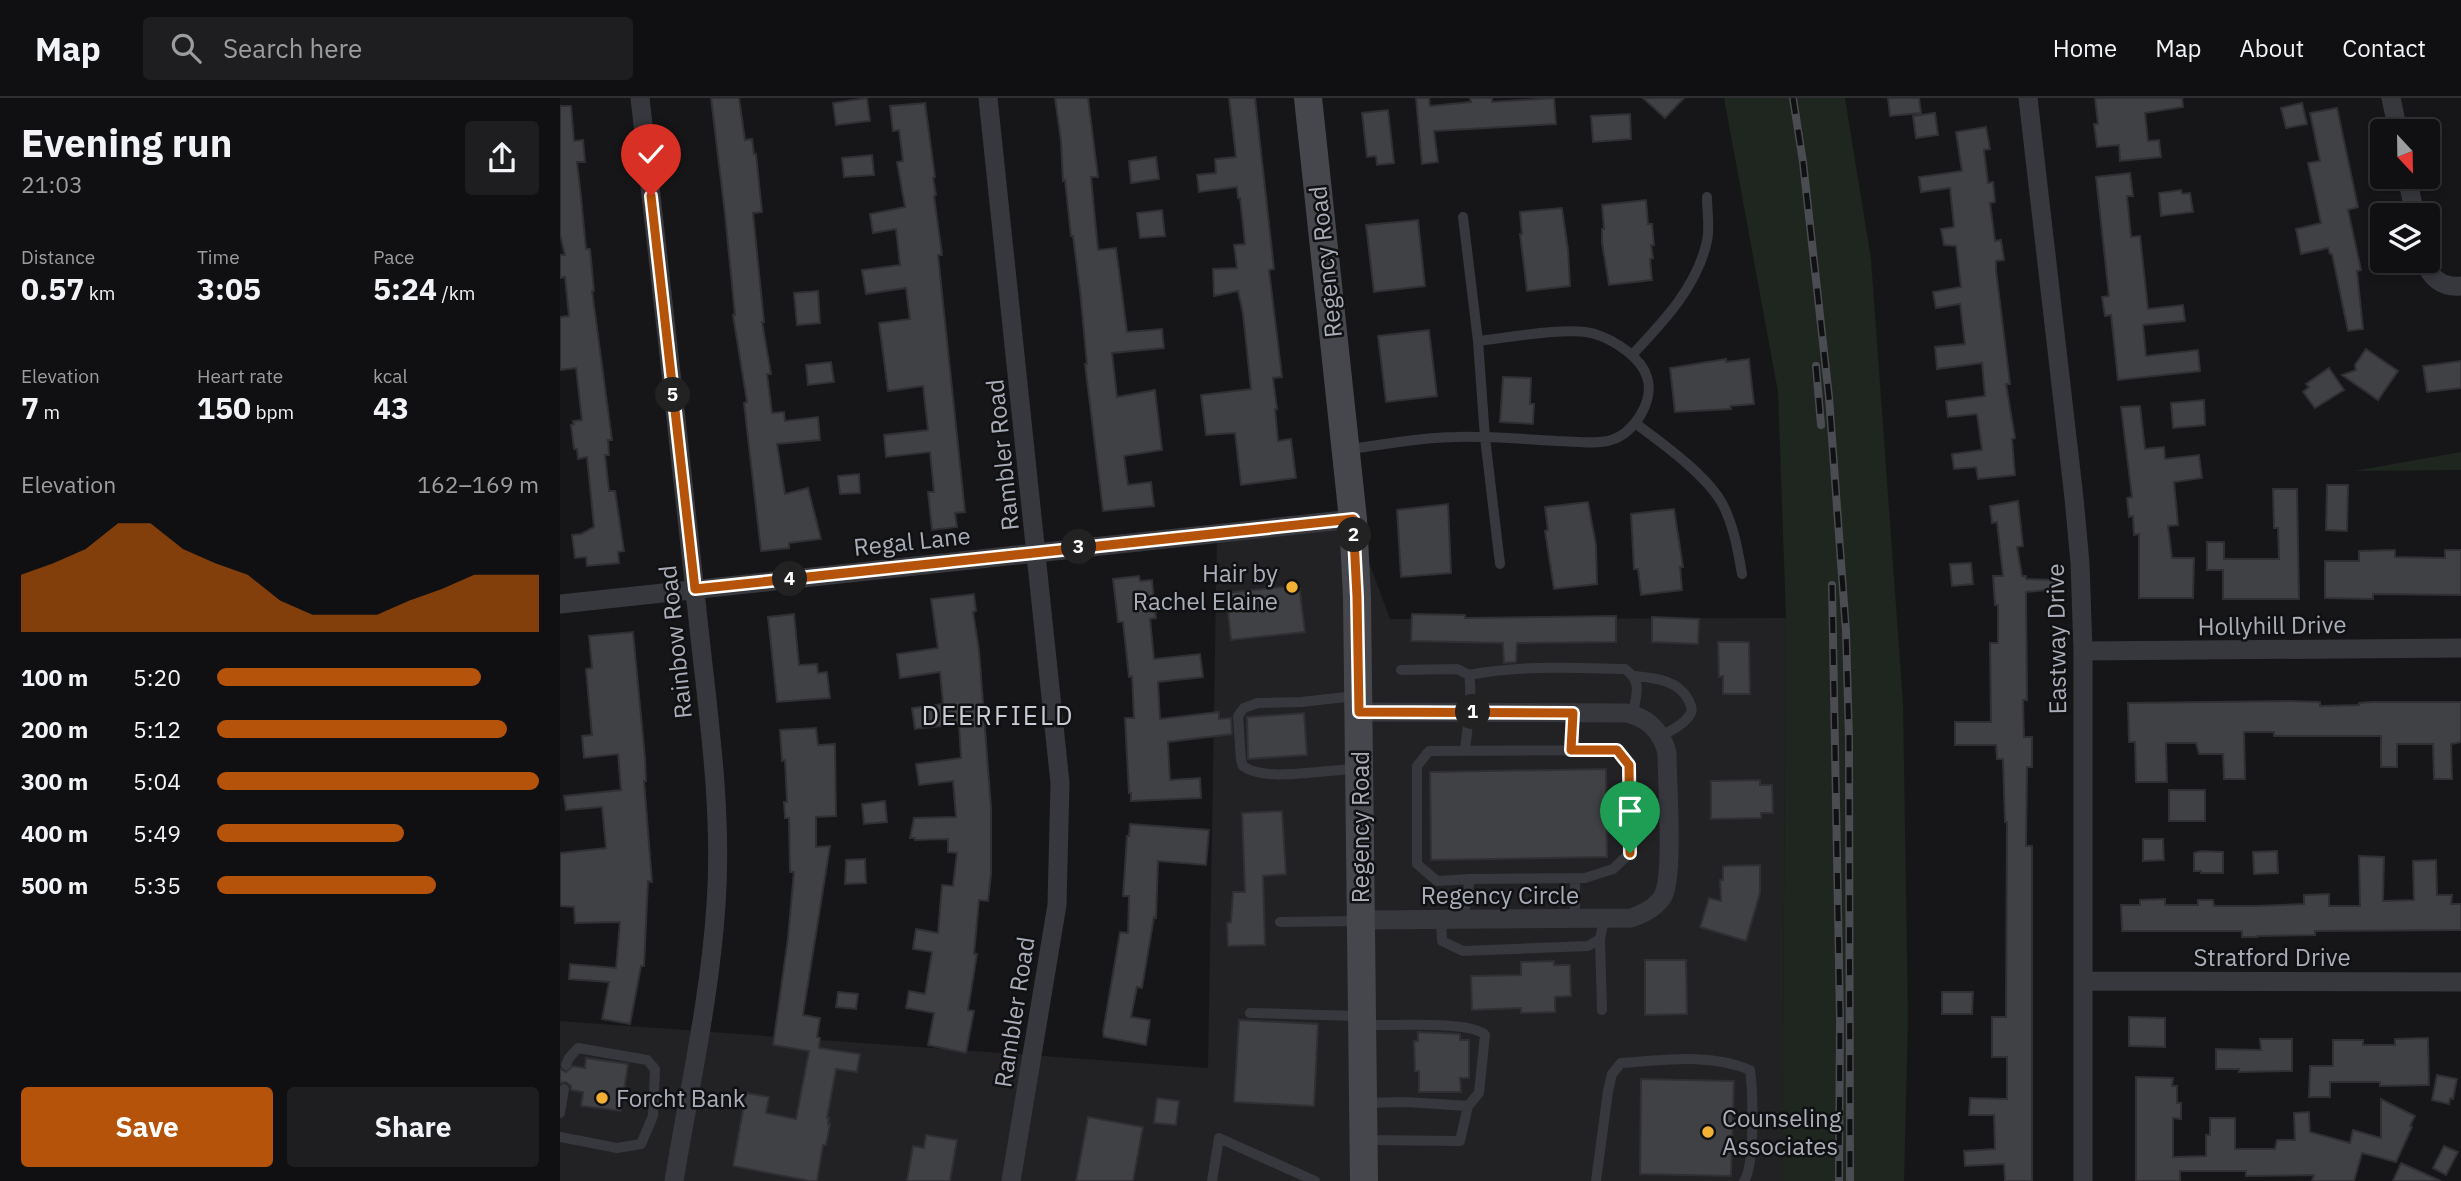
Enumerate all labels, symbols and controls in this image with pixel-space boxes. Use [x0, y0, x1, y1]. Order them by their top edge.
search box [143, 17, 633, 80]
text: Map [35, 27, 101, 70]
icon: search [167, 29, 205, 67]
text: Search here [223, 31, 362, 65]
text: Home [2053, 32, 2117, 64]
text: Map [2155, 32, 2201, 64]
text: About [2239, 32, 2304, 64]
text: Contact [2342, 32, 2426, 64]
text: Evening run [21, 118, 232, 167]
north arrow [2370, 119, 2440, 189]
map controls [2370, 119, 2440, 273]
button: share [465, 121, 539, 195]
pin [621, 124, 681, 196]
icon: check [632, 135, 670, 173]
text: 21:03 [21, 169, 83, 199]
street label: Regency Road [1301, 185, 1349, 339]
button: layers [2370, 203, 2440, 273]
text: Distance [21, 245, 95, 269]
text: Time [197, 245, 240, 269]
text: Pace [373, 245, 414, 269]
text: 0.57 [21, 269, 84, 308]
text: 3:05 [197, 269, 261, 308]
text: 5:24 [373, 269, 437, 308]
text: km [84, 281, 115, 305]
text: /km [437, 281, 475, 305]
text: Elevation [21, 364, 100, 388]
text: Heart rate [197, 364, 283, 388]
text: kcal [373, 364, 408, 388]
pin: 5 [656, 378, 690, 412]
street label: Rambler Road [978, 378, 1026, 532]
text: 5 [667, 382, 678, 406]
text: 7 [21, 388, 39, 427]
text: 150 [197, 388, 251, 427]
text: 43 [373, 388, 409, 427]
text: m [39, 400, 60, 424]
text: bpm [251, 400, 294, 424]
text: Elevation [21, 469, 116, 499]
text: 162–169 m [417, 469, 539, 499]
pin: 2 [1336, 518, 1372, 552]
street label: Regal Lane [852, 519, 972, 563]
text: 2 [1348, 522, 1359, 546]
pin: 3 [1062, 530, 1096, 564]
text: 3 [1073, 534, 1084, 558]
place label: Hair by Rachel Elaine [1133, 557, 1278, 617]
pin: 4 [772, 561, 807, 596]
street label: Eastway Drive [2039, 563, 2073, 715]
street label: Rainbow Road [651, 564, 699, 720]
text: 4 [784, 566, 795, 590]
marker: Hair by Rachel Elaine [1284, 579, 1300, 595]
street label: Hollyhill Drive [2197, 608, 2347, 642]
text: 100 m [21, 662, 88, 692]
text: 5:20 [133, 662, 181, 692]
pin: 1 [1455, 694, 1490, 730]
district label: DEERFIELD [922, 698, 1074, 732]
text: 1 [1467, 699, 1478, 723]
text: 200 m [21, 714, 88, 744]
text: 5:12 [133, 714, 181, 744]
street label: Regency Road [1344, 751, 1376, 903]
text: 300 m [21, 766, 88, 796]
text: 5:04 [133, 766, 181, 796]
pin [1600, 781, 1660, 853]
icon: arrive [1611, 792, 1649, 830]
text: 400 m [21, 818, 88, 848]
text: 5:49 [133, 818, 181, 848]
text: 500 m [21, 870, 88, 900]
text: 5:35 [133, 870, 181, 900]
street label: Regency Circle [1421, 879, 1579, 911]
street label: Rambler Road [986, 934, 1042, 1090]
street label: Stratford Drive [2193, 941, 2351, 973]
place label: Forcht Bank [616, 1082, 746, 1114]
button: Save [21, 1087, 273, 1167]
button: Share [287, 1087, 539, 1167]
marker: Forcht Bank [594, 1090, 610, 1106]
place label: Counseling Associates [1722, 1102, 1842, 1162]
marker: Counseling Associates [1700, 1124, 1716, 1140]

